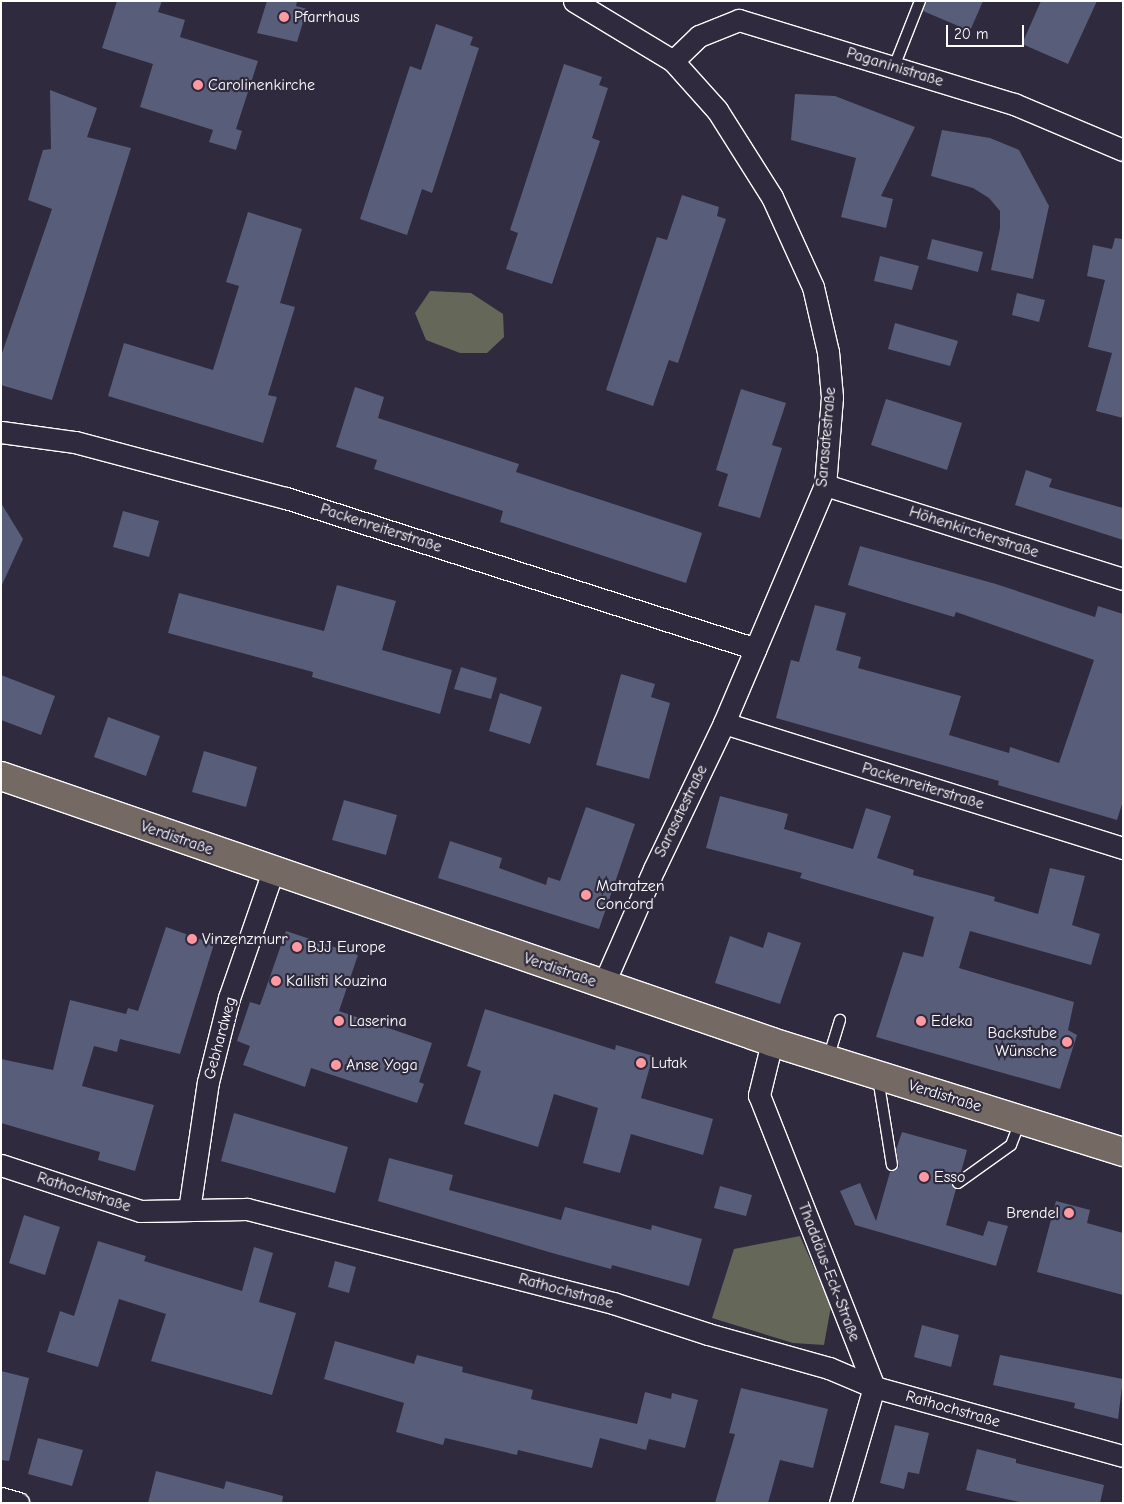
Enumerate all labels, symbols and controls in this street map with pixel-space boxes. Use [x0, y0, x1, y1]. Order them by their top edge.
place label: Pfarrhaus [294, 7, 360, 27]
marker: Pfarrhaus [278, 11, 290, 23]
scale bar [949, 15, 1026, 47]
text: 20 m [954, 25, 988, 43]
street label: Paganinistraße [844, 43, 946, 91]
place label: Carolinenkirche [208, 75, 315, 95]
marker: Carolinenkirche [192, 79, 204, 91]
street label: Sarasatestraße [812, 386, 840, 488]
street label: Packenreiterstraße [318, 499, 444, 557]
street label: Höhenkircherstraße [907, 502, 1041, 562]
street label: Packenreiterstraße [860, 758, 986, 814]
street label: Sarasatestraße [650, 762, 712, 860]
street label: Verdistraße [138, 817, 216, 859]
place label: Matratzen Concord [596, 876, 665, 914]
marker: Matratzen Concord [580, 889, 592, 901]
place label: Vinzenzmurr [202, 929, 288, 949]
marker: Vinzenzmurr [186, 933, 198, 945]
place label: BJJ Europe [307, 937, 386, 957]
marker: BJJ Europe [291, 941, 303, 953]
street label: Verdistraße [521, 949, 599, 991]
place label: Kallisti Kouzina [286, 971, 387, 991]
marker: Kallisti Kouzina [270, 975, 282, 987]
street label: Gebhardweg [200, 994, 240, 1082]
place label: Laserina [349, 1011, 407, 1031]
place label: Edeka [931, 1011, 973, 1031]
marker: Laserina [333, 1015, 345, 1027]
marker: Edeka [915, 1015, 927, 1027]
place label: Backstube Wünsche [987, 1023, 1057, 1061]
marker: Backstube Wünsche [1061, 1036, 1073, 1048]
place label: Lutak [651, 1053, 687, 1073]
place label: Anse Yoga [346, 1055, 418, 1075]
marker: Lutak [635, 1057, 647, 1069]
marker: Anse Yoga [330, 1059, 342, 1071]
street label: Verdistraße [906, 1076, 984, 1116]
place label: Esso [934, 1167, 965, 1187]
street label: Rathochstraße [35, 1168, 133, 1216]
marker: Esso [918, 1171, 930, 1183]
street label: Thaddäus-Eck-Straße [794, 1200, 864, 1344]
place label: Brendel [1006, 1203, 1059, 1223]
marker: Brendel [1063, 1207, 1075, 1219]
street label: Rathochstraße [516, 1269, 616, 1313]
street label: Rathochstraße [904, 1386, 1002, 1432]

